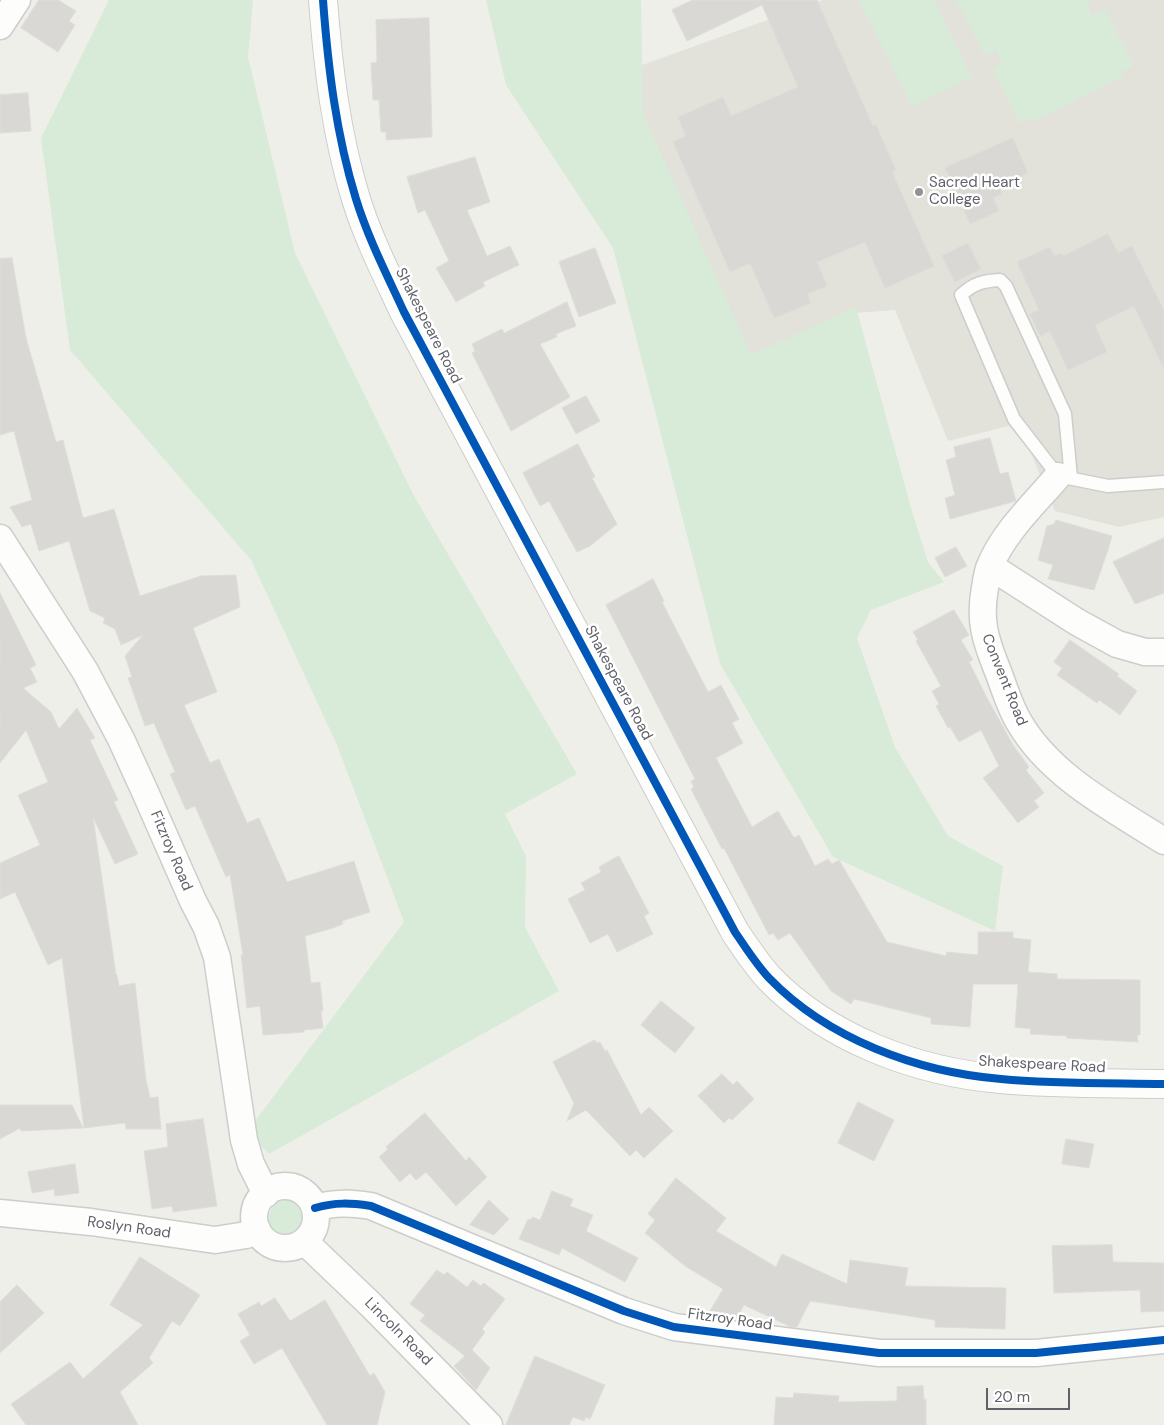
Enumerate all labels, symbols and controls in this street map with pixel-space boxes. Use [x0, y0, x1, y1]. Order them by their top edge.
place label: Sacred Heart College [929, 174, 1020, 209]
marker: Sacred Heart College [913, 186, 925, 198]
street label: Shakespeare Road [391, 265, 465, 387]
street label: Shakespeare Road [580, 623, 656, 743]
street label: Convent Road [977, 631, 1031, 729]
street label: Fitzroy Road [146, 808, 196, 894]
street label: Shakespeare Road [978, 1053, 1106, 1077]
street label: Roslyn Road [86, 1213, 172, 1243]
street label: Lincoln Road [360, 1294, 436, 1370]
street label: Fitzroy Road [687, 1305, 773, 1335]
scale bar [989, 1378, 1073, 1410]
text: 20 m [994, 1387, 1030, 1407]

